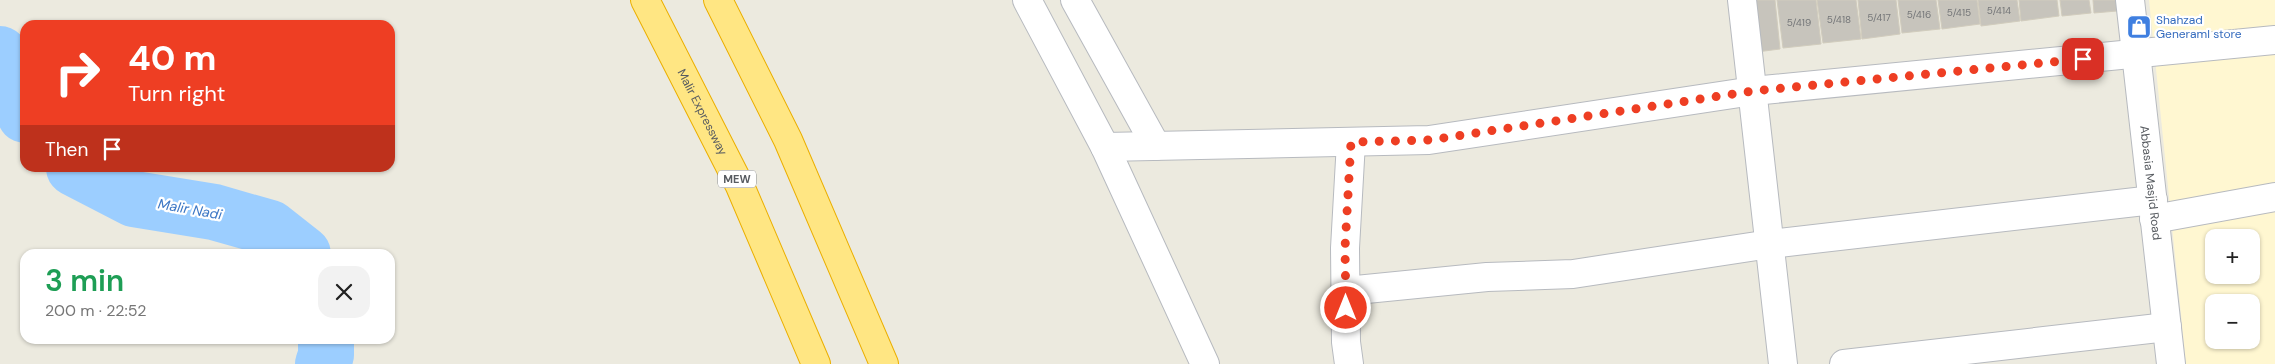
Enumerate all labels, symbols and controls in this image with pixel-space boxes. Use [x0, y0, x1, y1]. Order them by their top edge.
house number: 5/414 [1987, 4, 2011, 17]
house number: 5/415 [1947, 6, 1971, 19]
house number: 5/416 [1907, 8, 1931, 21]
house number: 5/417 [1867, 11, 1891, 24]
place label: Shahzad Generaml store [2156, 12, 2242, 42]
house number: 5/418 [1827, 13, 1851, 26]
shop icon: Shahzad Generaml store [2126, 14, 2152, 40]
house number: 5/419 [1787, 16, 1811, 29]
text: 40 m [128, 35, 217, 81]
pin [2062, 38, 2104, 80]
icon: right [45, 40, 110, 105]
icon: arrive [2069, 45, 2097, 73]
street label: Malir Expressway [674, 66, 731, 158]
text: Turn right [128, 79, 225, 108]
street label: Abbasia Masjid Road [2136, 125, 2165, 241]
icon: arrive [98, 135, 126, 163]
text: Then [45, 137, 88, 162]
road number: MEW [718, 170, 756, 188]
water label: Malir Nadi [157, 195, 224, 224]
map controls [2205, 229, 2260, 349]
button: + [2205, 229, 2260, 284]
text: 3 min [45, 261, 124, 300]
button: close [318, 266, 370, 318]
position arrow [1319, 281, 1371, 333]
button: − [2205, 294, 2260, 349]
text: 200 m · 22:52 [45, 300, 147, 321]

